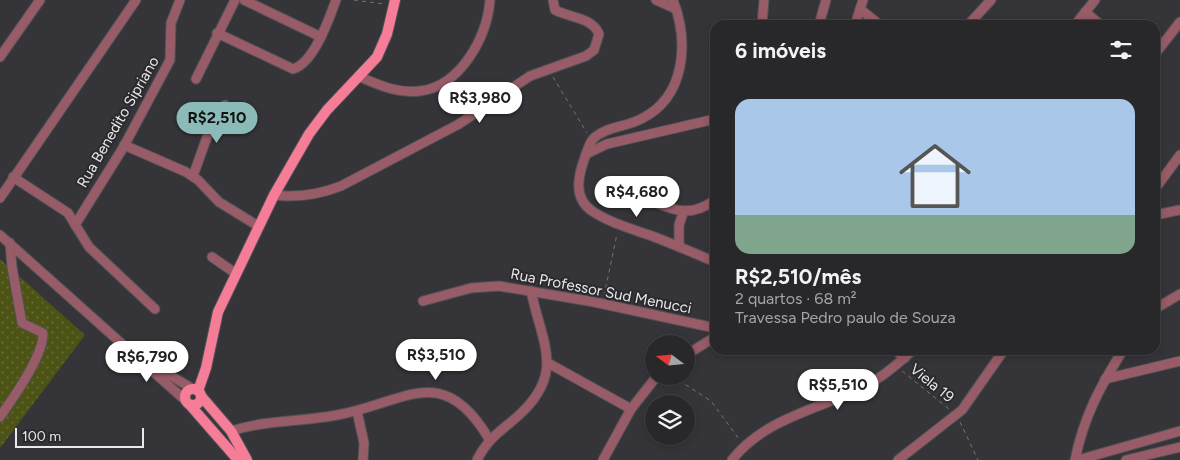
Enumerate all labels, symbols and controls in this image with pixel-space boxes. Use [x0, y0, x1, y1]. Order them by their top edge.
icon: filters [1107, 36, 1135, 64]
text: 6 imóveis [735, 38, 826, 63]
street label: Rua Benedito Sipriano [73, 53, 163, 191]
pin: R$3,980 [434, 82, 526, 124]
text: R$3,980 [449, 88, 511, 107]
pin: R$2,510 [171, 102, 263, 144]
text: R$2,510 [188, 108, 246, 127]
icon: home [890, 131, 980, 221]
pin: R$4,680 [591, 176, 683, 218]
text: R$4,680 [606, 182, 668, 201]
text: R$2,510/mês [735, 264, 861, 289]
street label: Rua Professor Sud Menucci [509, 265, 693, 317]
text: 2 quartos · 68 m² [735, 289, 857, 308]
text: Travessa Pedro paulo de Souza [735, 308, 956, 327]
north arrow [645, 335, 695, 385]
map controls [645, 335, 695, 445]
pin: R$3,510 [390, 338, 482, 381]
pin: R$6,790 [101, 340, 193, 383]
text: R$3,510 [407, 345, 465, 364]
text: R$6,790 [116, 347, 178, 366]
street label: Viela 19 [906, 360, 958, 406]
pin: R$5,510 [792, 368, 884, 411]
text: R$5,510 [808, 375, 868, 394]
button: layers [645, 395, 695, 445]
scale bar [15, 425, 144, 448]
text: 100 m [22, 428, 61, 445]

